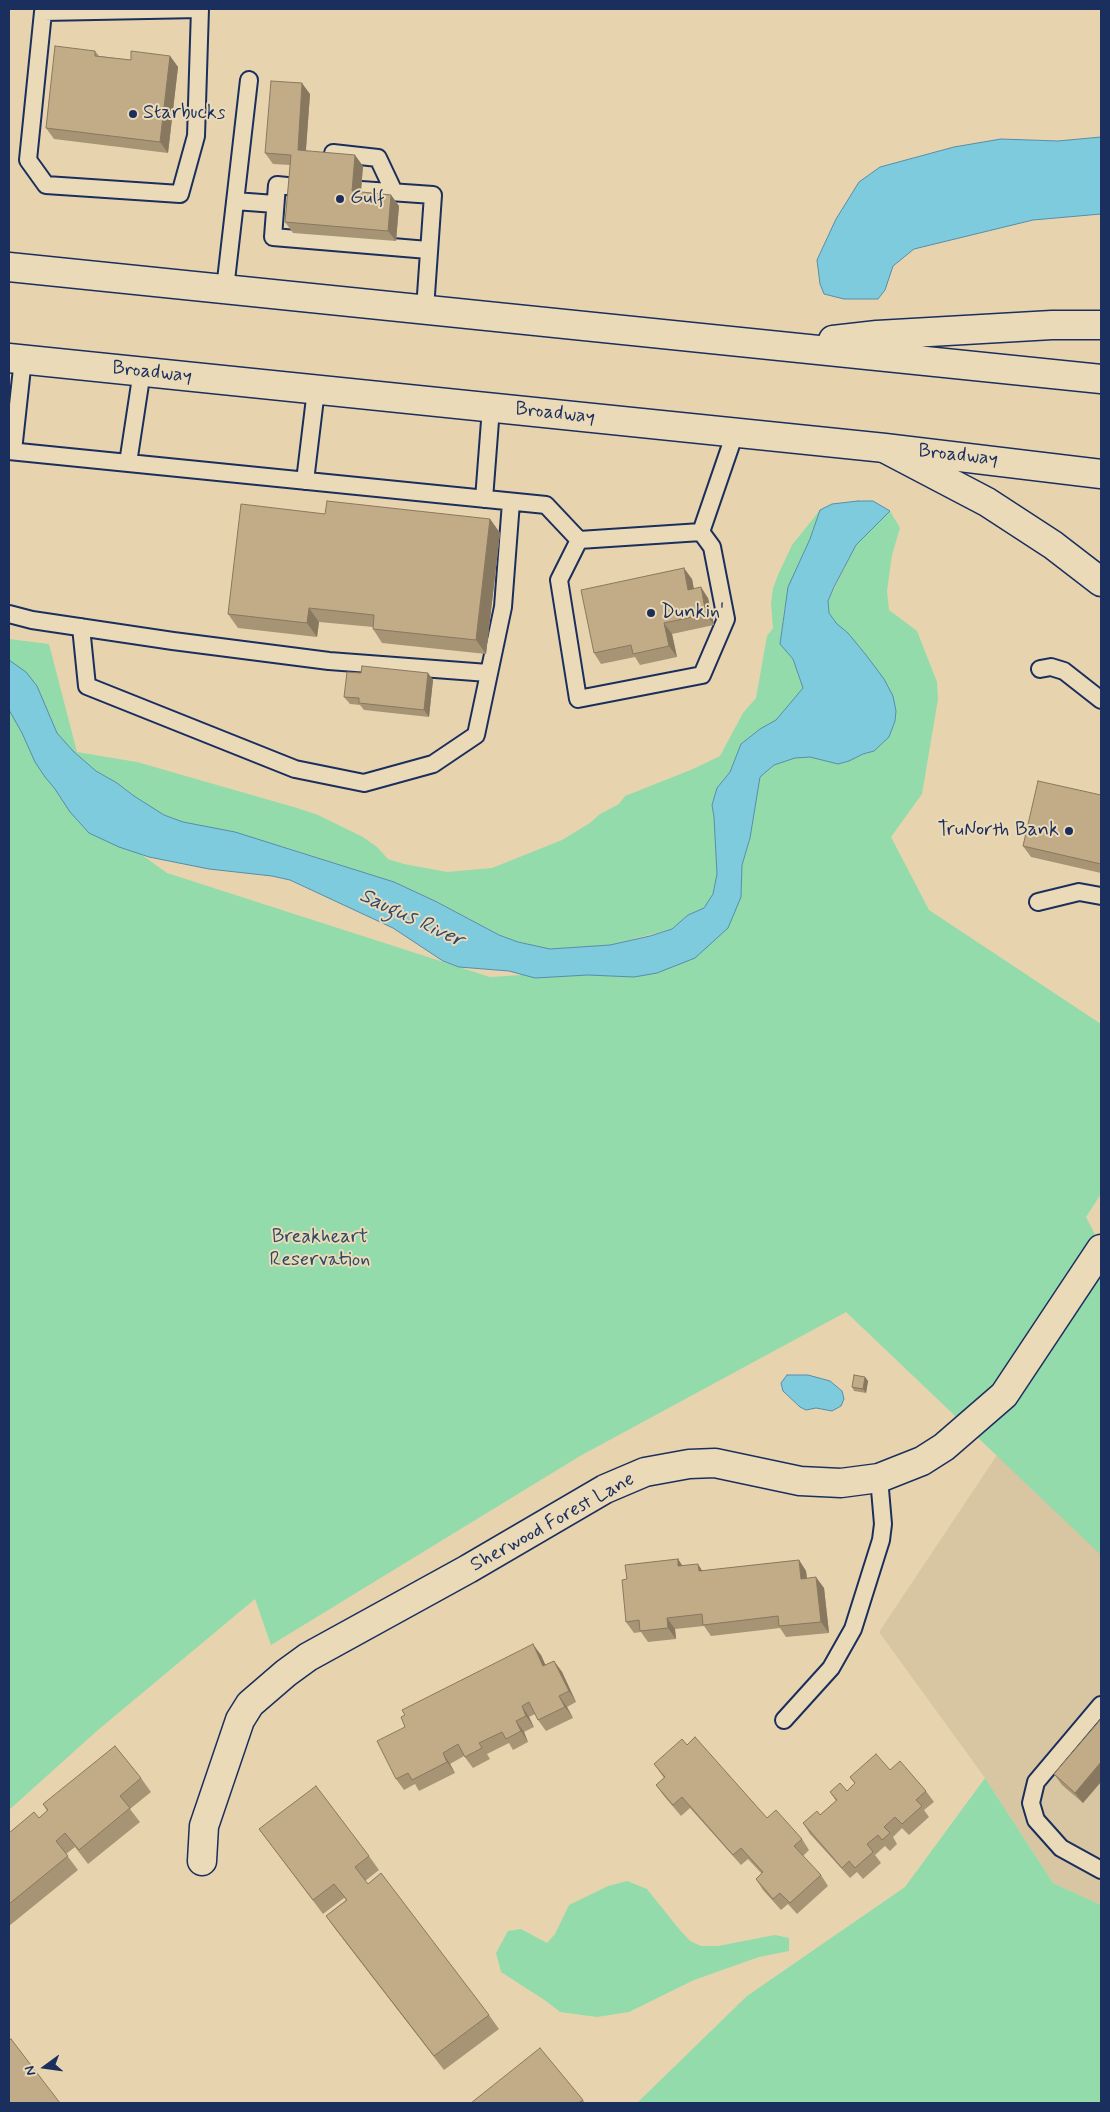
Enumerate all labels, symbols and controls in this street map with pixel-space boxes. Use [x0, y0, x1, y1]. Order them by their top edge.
place label: Starbucks [143, 102, 225, 126]
marker: Starbucks [127, 108, 139, 120]
place label: Gulf [350, 187, 385, 211]
marker: Gulf [334, 193, 346, 205]
street label: Broadway [111, 357, 193, 389]
street label: Broadway [514, 398, 596, 430]
street label: Broadway [917, 440, 999, 472]
place label: Dunkin' [661, 601, 724, 625]
marker: Dunkin' [645, 607, 657, 619]
place label: TruNorth Bank [937, 819, 1059, 843]
marker: TruNorth Bank [1063, 825, 1075, 837]
water label: Saugus River [355, 884, 467, 954]
park label: Breakheart Reservation [270, 1226, 370, 1273]
street label: Sherwood Forest Lane [467, 1468, 639, 1578]
north arrow [20, 2042, 70, 2092]
text: N [21, 2064, 40, 2077]

